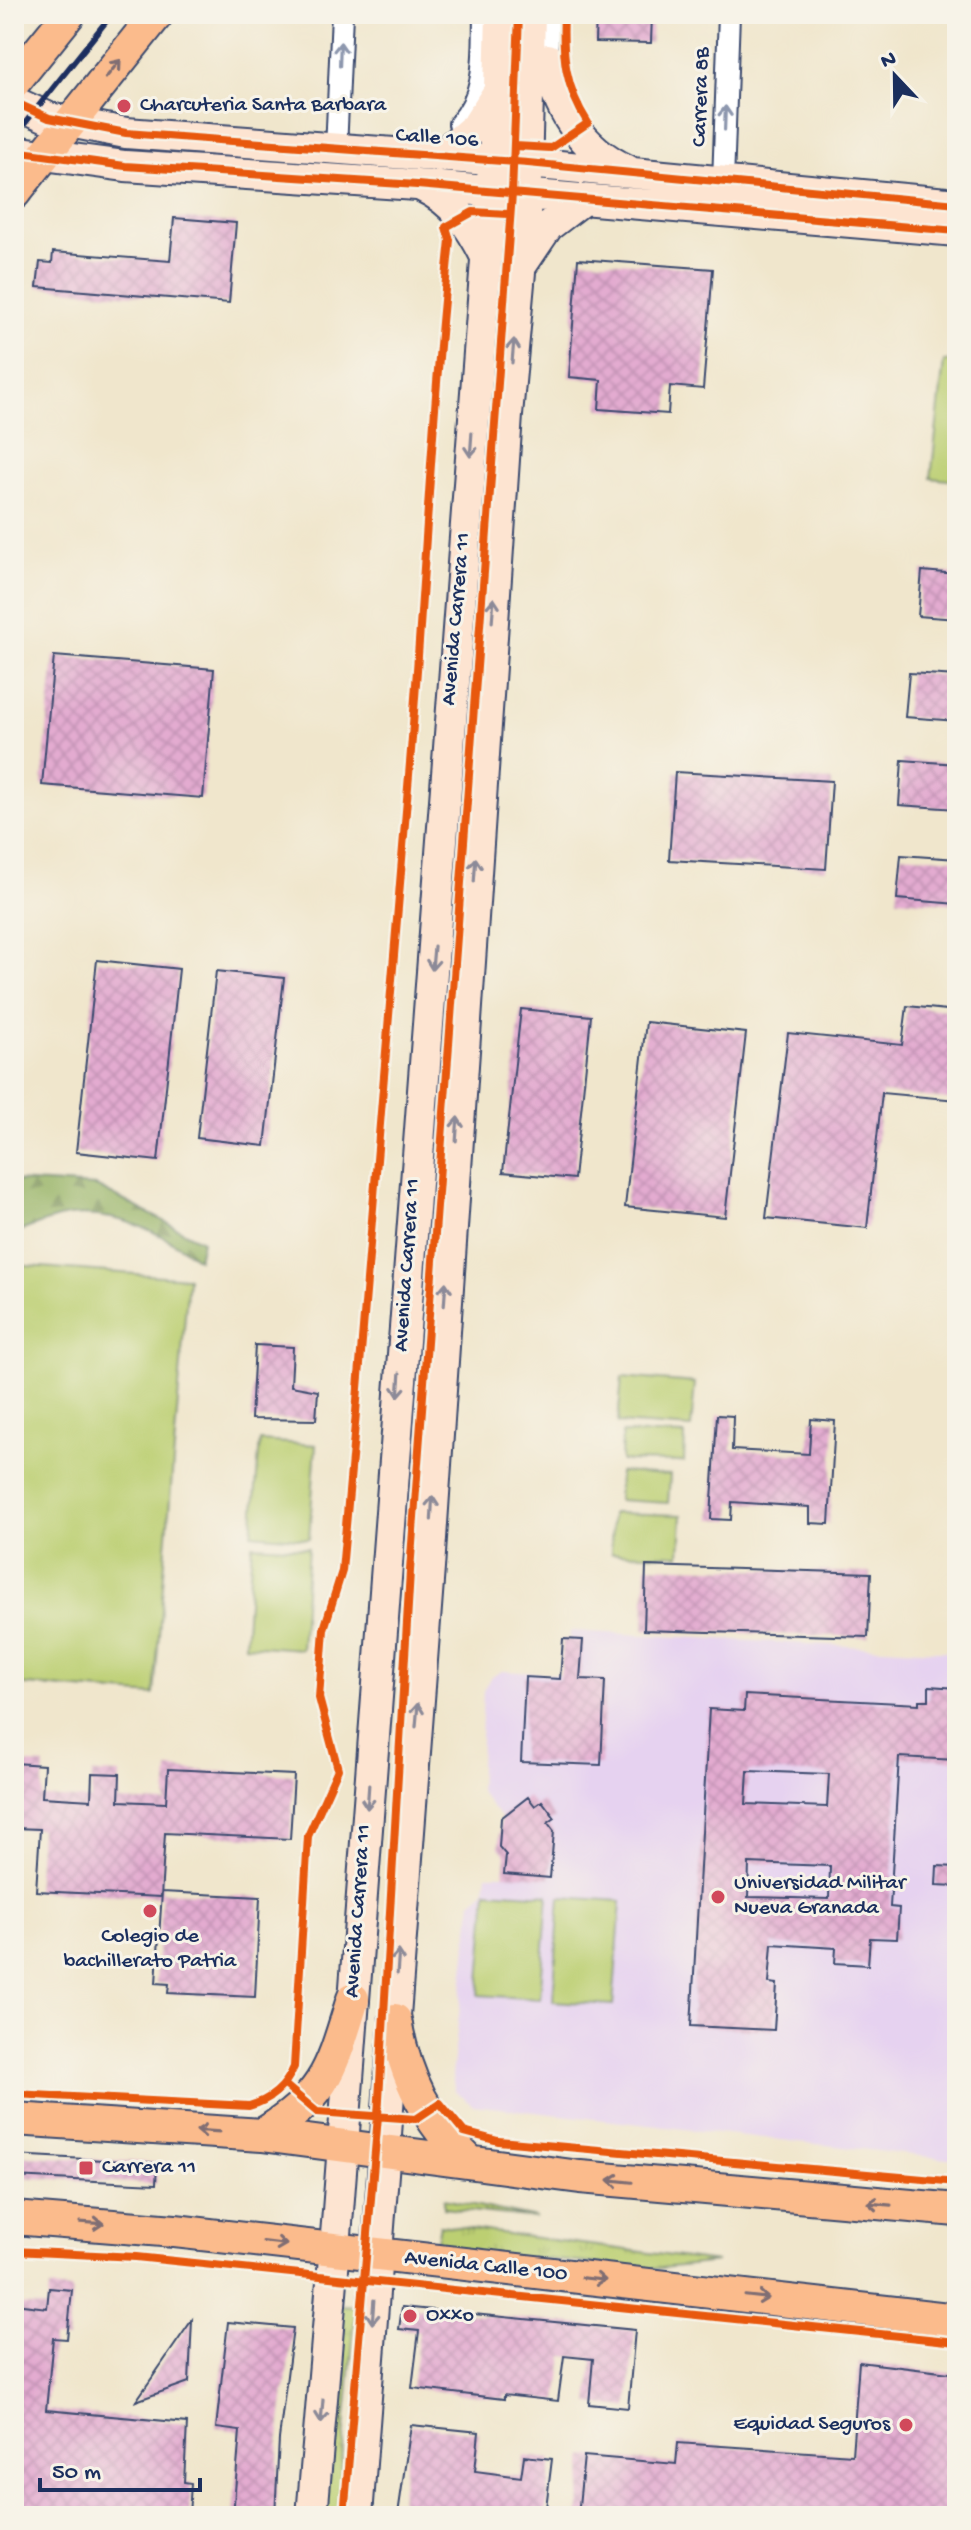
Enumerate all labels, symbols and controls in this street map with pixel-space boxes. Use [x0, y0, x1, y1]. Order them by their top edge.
north arrow [855, 36, 935, 116]
one-way arrow [333, 41, 348, 68]
street label: Carrera 8B [687, 46, 717, 147]
text: N [877, 46, 901, 76]
one-way arrow [104, 59, 122, 80]
place label: Charcuteria Santa Barbara [140, 93, 387, 119]
marker: Charcuteria Santa Barbara [115, 97, 133, 115]
one-way arrow [718, 105, 733, 132]
street label: Calle 106 [395, 123, 480, 155]
one-way arrow [505, 338, 520, 365]
one-way arrow [463, 431, 478, 458]
street label: Avenida Carrera 11 [436, 531, 478, 707]
one-way arrow [486, 597, 501, 624]
one-way arrow [468, 857, 483, 884]
one-way arrow [425, 944, 440, 971]
one-way arrow [450, 1116, 465, 1143]
street label: Avenida Carrera 11 [389, 1177, 427, 1353]
one-way arrow [438, 1281, 453, 1308]
one-way arrow [391, 1371, 406, 1398]
one-way arrow [425, 1495, 440, 1522]
one-way arrow [410, 1703, 425, 1729]
one-way arrow [360, 1783, 375, 1810]
street label: Avenida Carrera 11 [340, 1823, 378, 1999]
place label: Universidad Militar Nueva Granada [734, 1871, 908, 1922]
marker: Universidad Militar Nueva Granada [709, 1888, 727, 1906]
marker: Colegio de bachillerato Patria [141, 1902, 159, 1920]
place label: Colegio de bachillerato Patria [64, 1924, 237, 1975]
one-way arrow [391, 1949, 406, 1976]
one-way arrow [195, 2123, 222, 2138]
place label: Carrera 11 [102, 2155, 196, 2181]
marker: Carrera 11 [77, 2159, 95, 2177]
one-way arrow [607, 2173, 634, 2188]
one-way arrow [866, 2196, 893, 2211]
one-way arrow [78, 2216, 105, 2231]
one-way arrow [262, 2236, 288, 2251]
street label: Avenida Calle 100 [403, 2246, 569, 2288]
one-way arrow [580, 2272, 607, 2287]
one-way arrow [743, 2290, 770, 2305]
one-way arrow [365, 2298, 380, 2325]
place label: Oxxo [426, 2303, 474, 2329]
marker: Oxxo [401, 2307, 419, 2325]
one-way arrow [314, 2398, 329, 2424]
place label: Equidad Seguros [733, 2412, 891, 2438]
marker: Equidad Seguros [897, 2416, 915, 2434]
scale bar [40, 2442, 200, 2492]
text: 50 m [52, 2459, 101, 2488]

